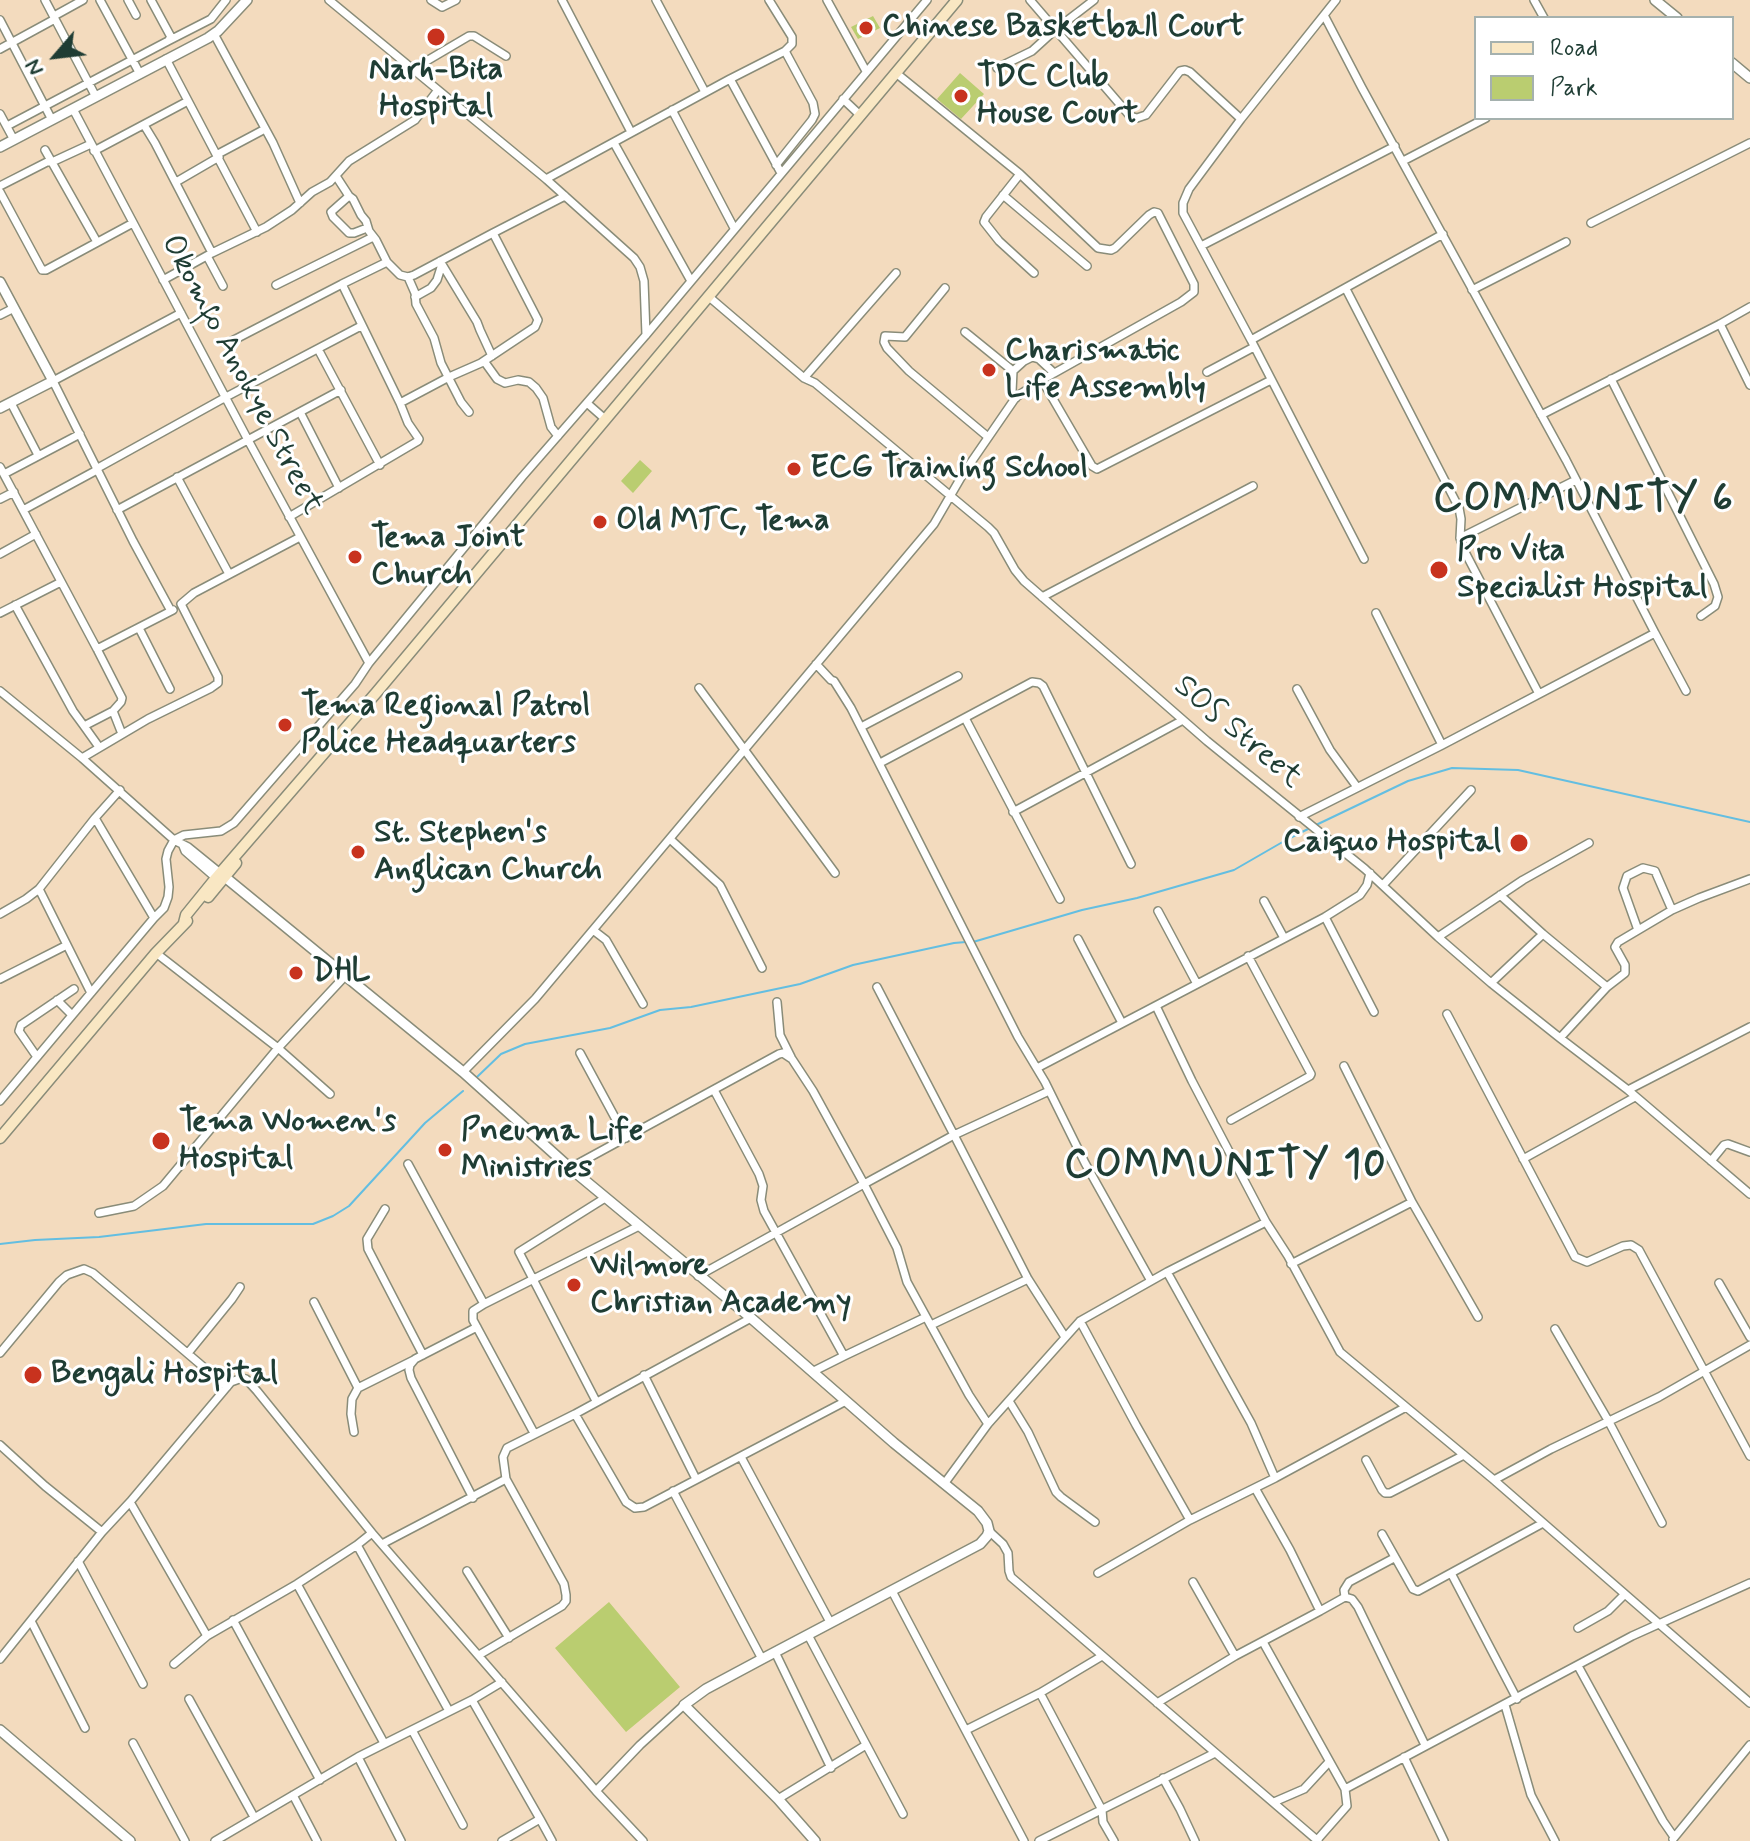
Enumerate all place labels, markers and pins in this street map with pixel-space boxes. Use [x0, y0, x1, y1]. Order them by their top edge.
place label: Chinese Basketball Court [882, 9, 1244, 47]
marker: Chinese Basketball Court [857, 19, 875, 37]
marker: Narh-Bita Hospital [425, 26, 447, 48]
place label: Narh-Bita Hospital [369, 52, 503, 127]
place label: TDC Club House Court [977, 59, 1138, 134]
marker: TDC Club House Court [952, 87, 970, 105]
place label: Charismatic Life Assembly [1005, 333, 1206, 408]
marker: Charismatic Life Assembly [980, 361, 998, 379]
place label: ECG Training School [810, 450, 1088, 488]
marker: ECG Training School [785, 460, 803, 478]
place label: Old MTC, Tema [616, 503, 830, 541]
marker: Old MTC, Tema [591, 513, 609, 531]
place label: Tema Joint Church [371, 520, 525, 595]
place label: Pro Vita Specialist Hospital [1457, 533, 1707, 608]
marker: Tema Joint Church [346, 548, 364, 566]
marker: Pro Vita Specialist Hospital [1428, 559, 1450, 581]
place label: Tema Regional Patrol Police Headquarters [301, 688, 590, 763]
marker: Tema Regional Patrol Police Headquarters [276, 716, 294, 734]
place label: St. Stephen's Anglican Church [374, 815, 602, 890]
place label: Caiquo Hospital [1283, 824, 1501, 862]
marker: Caiquo Hospital [1508, 832, 1530, 854]
marker: St. Stephen's Anglican Church [349, 843, 367, 861]
place label: DHL [312, 954, 371, 992]
marker: DHL [287, 964, 305, 982]
place label: Tema Women's Hospital [179, 1104, 396, 1179]
place label: Pneuma Life Ministries [461, 1113, 643, 1188]
marker: Tema Women's Hospital [150, 1130, 172, 1152]
marker: Pneuma Life Ministries [436, 1141, 454, 1159]
place label: Wilmore Christian Academy [590, 1248, 851, 1323]
marker: Wilmore Christian Academy [565, 1276, 583, 1294]
place label: Bengali Hospital [51, 1356, 278, 1394]
marker: Bengali Hospital [22, 1364, 44, 1386]

